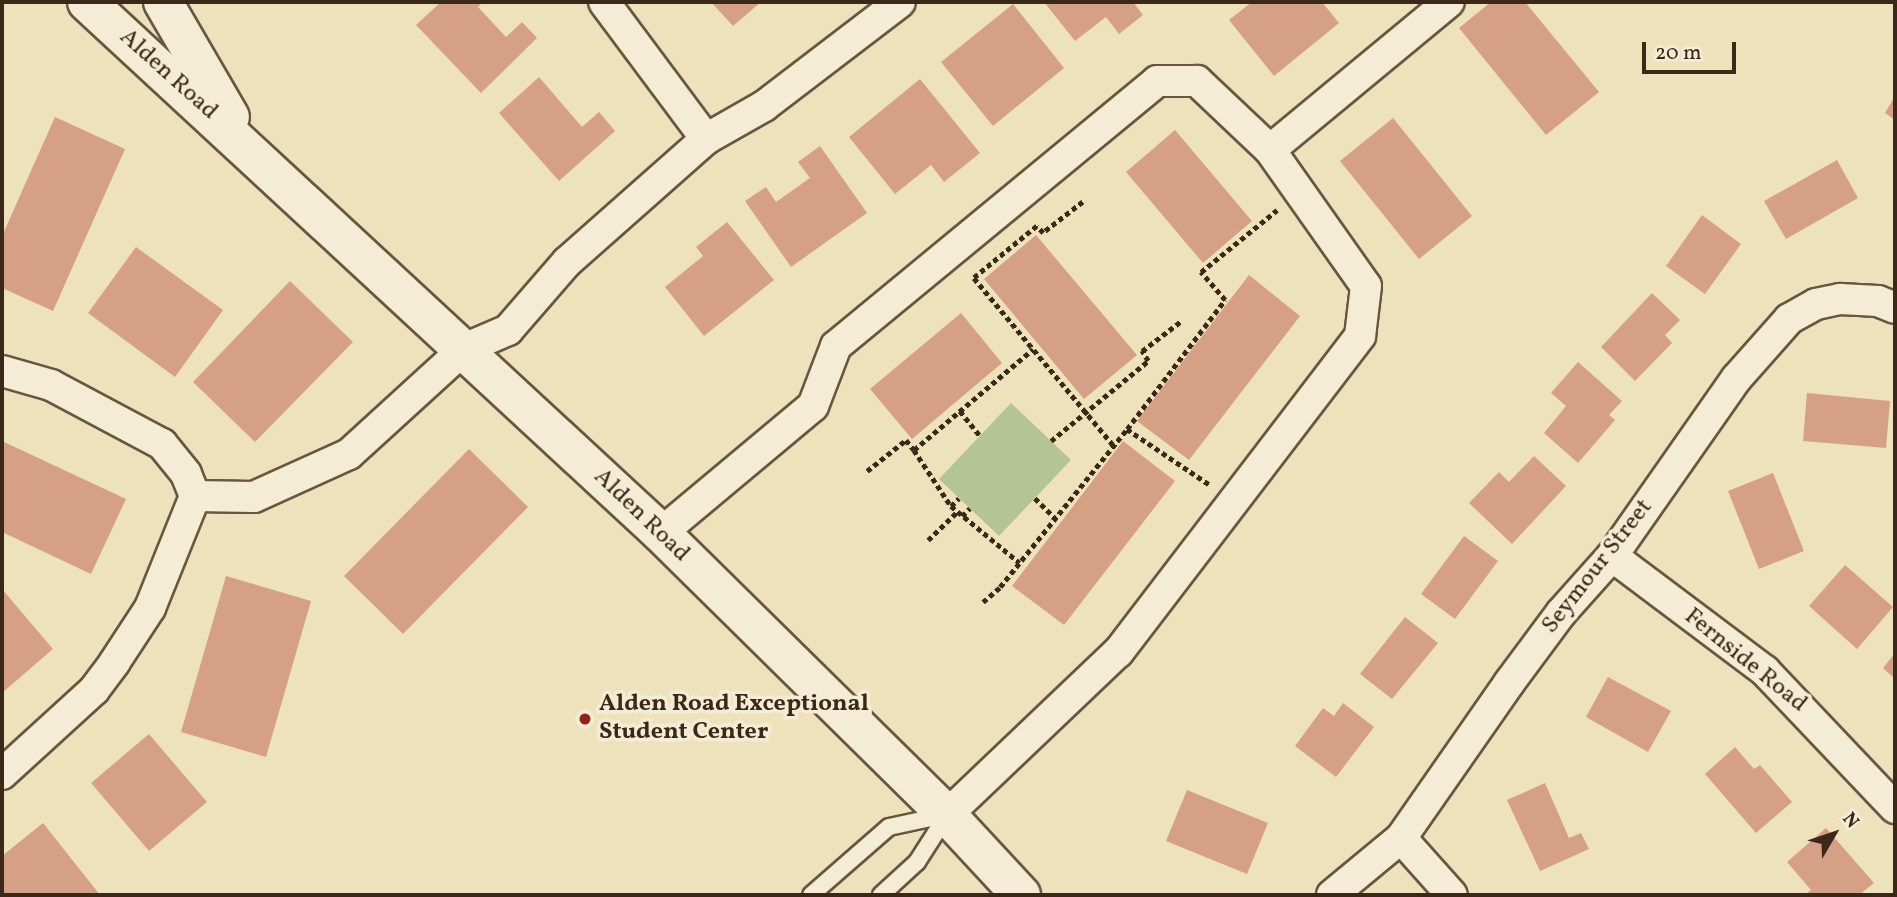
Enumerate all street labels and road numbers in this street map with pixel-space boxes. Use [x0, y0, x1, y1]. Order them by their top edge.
street label: Alden Road [113, 23, 223, 127]
street label: Alden Road [587, 463, 695, 569]
street label: Seymour Street [1537, 494, 1659, 640]
street label: Fernside Road [1678, 603, 1812, 719]

